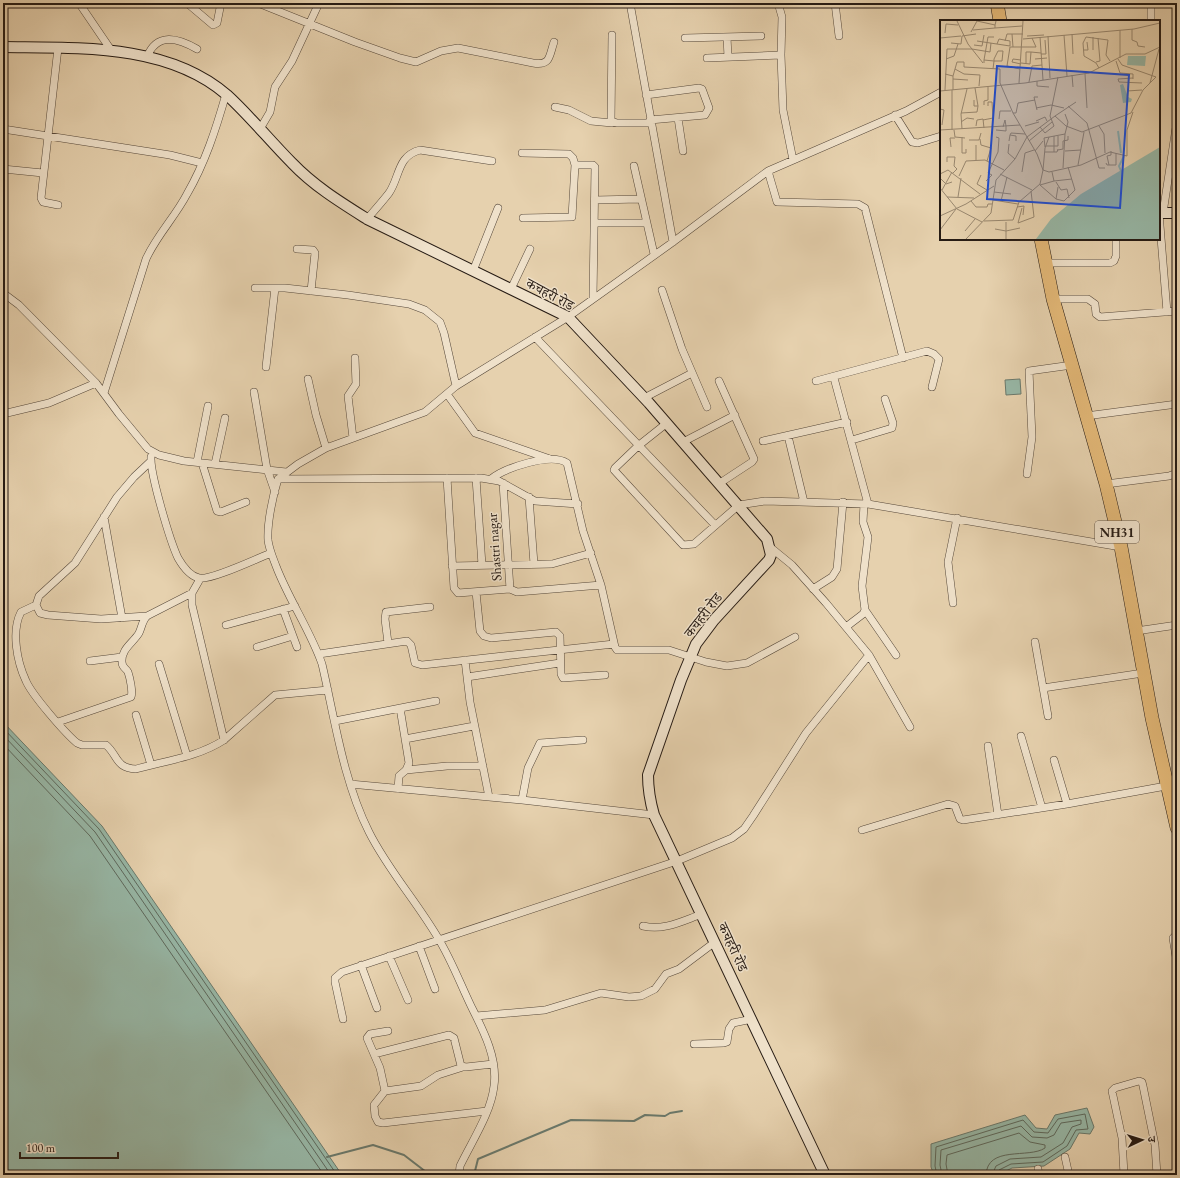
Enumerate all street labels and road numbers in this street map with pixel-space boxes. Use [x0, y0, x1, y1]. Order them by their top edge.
street label: कचहरी रोड [522, 273, 578, 315]
street label: Shastri nagar [483, 512, 505, 582]
road number: NH31 [1095, 521, 1139, 543]
street label: कचहरी रोड [679, 588, 727, 642]
street label: कचहरी रोड [713, 919, 752, 975]

